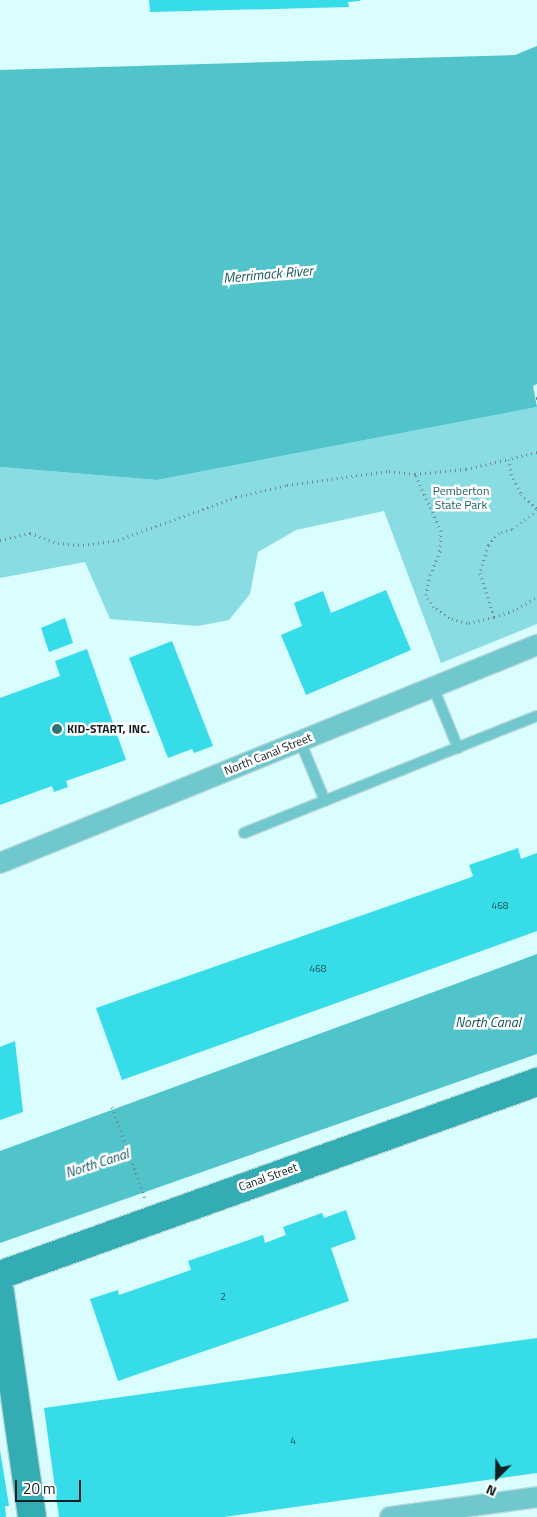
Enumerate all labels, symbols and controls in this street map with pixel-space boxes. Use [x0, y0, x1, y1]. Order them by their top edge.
water label: Merrimack River [223, 262, 313, 286]
park label: Pemberton State Park [433, 484, 489, 512]
place label: KID-START, INC. [67, 722, 150, 736]
marker: KID-START, INC. [51, 723, 63, 735]
street label: North Canal Street [222, 730, 314, 778]
house number: 468 [492, 900, 508, 912]
house number: 468 [310, 963, 326, 975]
water label: North Canal [455, 1014, 521, 1030]
water label: North Canal [63, 1145, 131, 1181]
street label: Canal Street [237, 1160, 299, 1194]
house number: 2 [220, 1291, 226, 1303]
house number: 4 [290, 1435, 296, 1447]
north arrow [472, 1452, 522, 1502]
scale bar [18, 1470, 84, 1502]
text: 20 m [23, 1477, 56, 1500]
text: N [482, 1480, 500, 1503]

